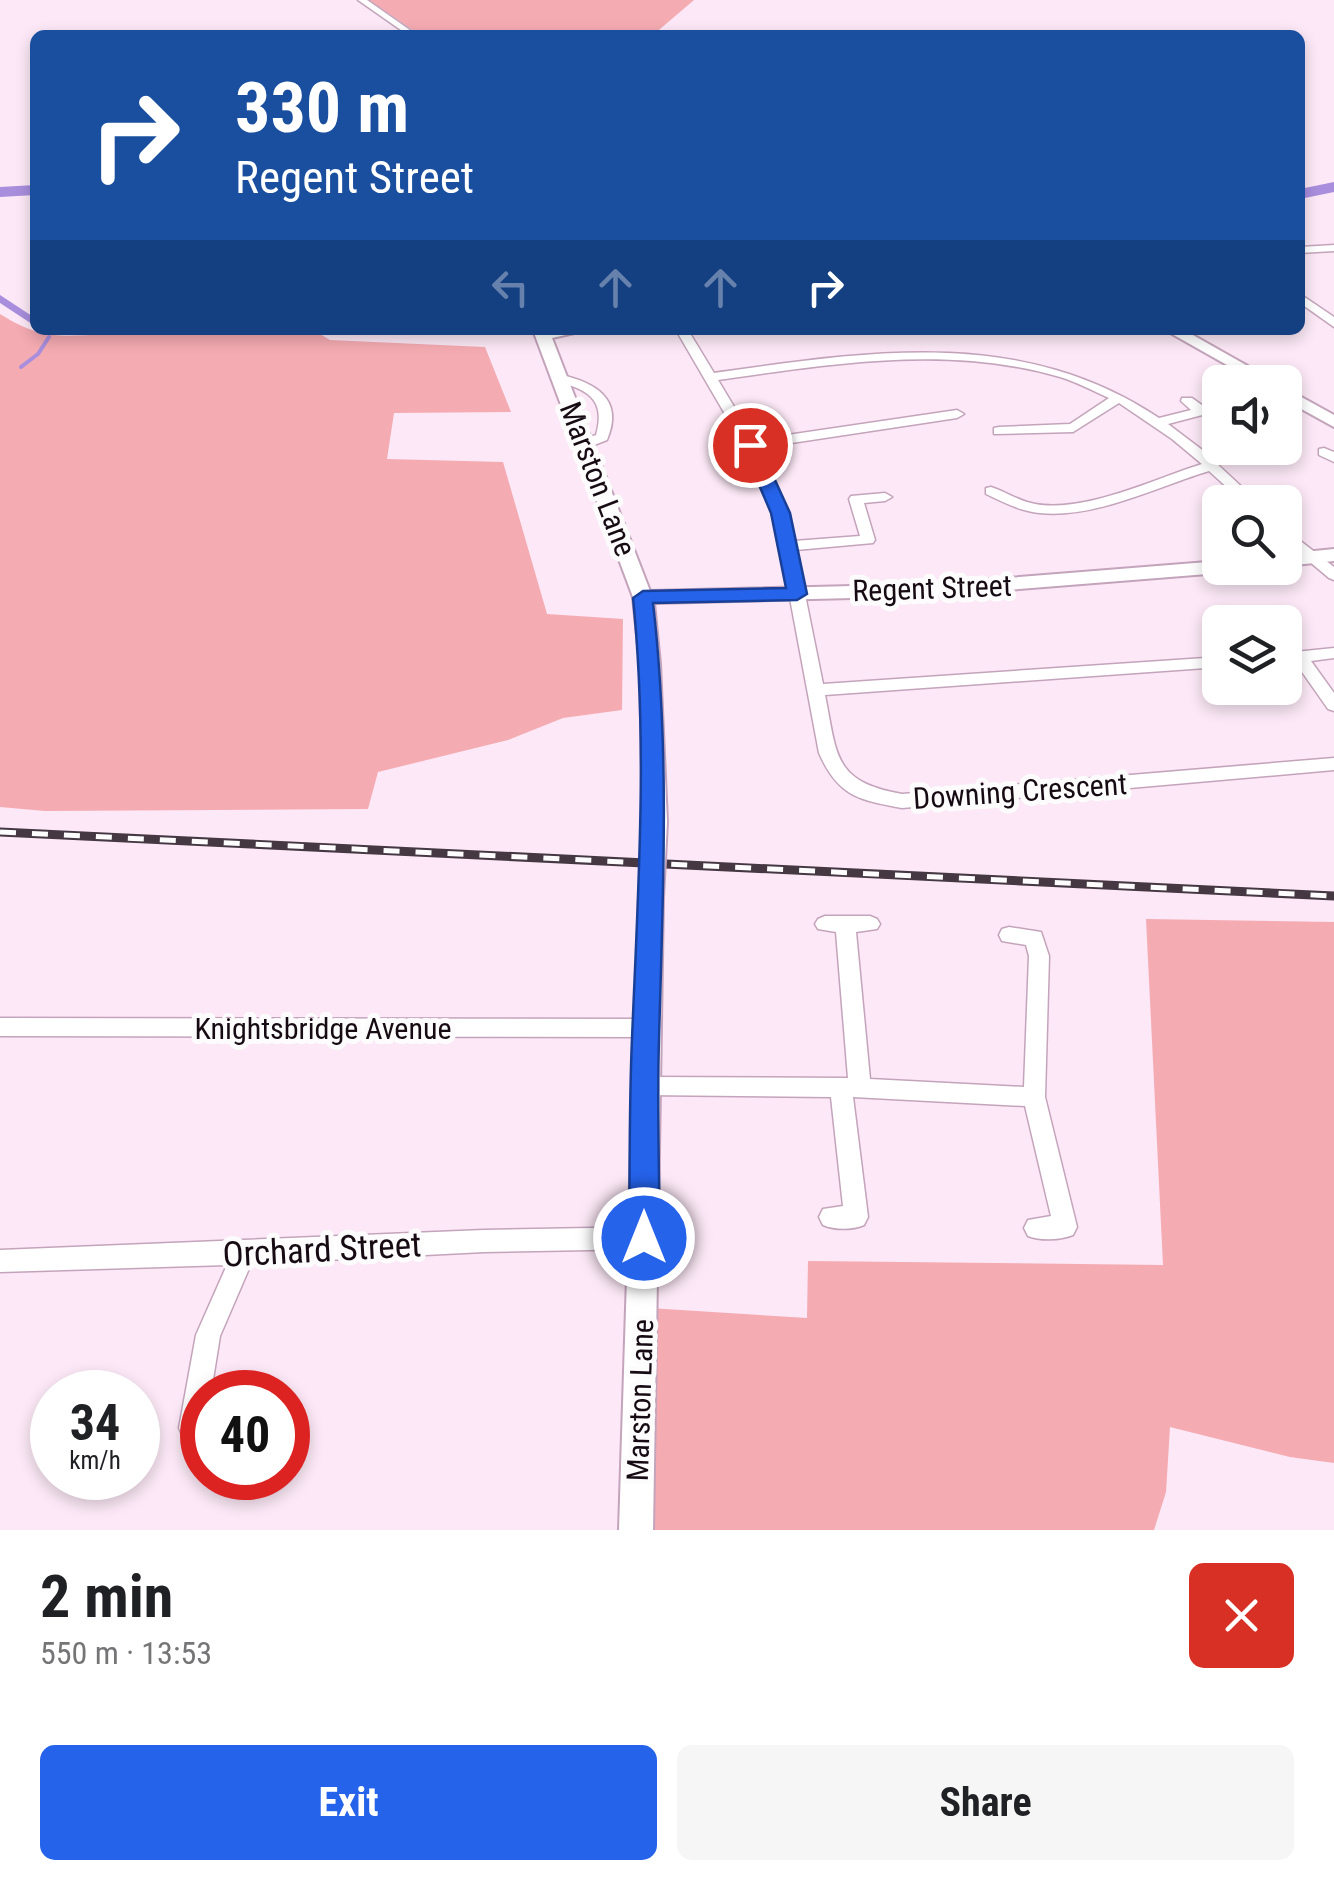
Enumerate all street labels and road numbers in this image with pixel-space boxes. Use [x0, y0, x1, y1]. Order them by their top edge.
street label: Marston Lane [553, 397, 643, 561]
street label: Regent Street [852, 568, 1012, 608]
street label: Downing Crescent [912, 766, 1128, 816]
street label: Knightsbridge Avenue [194, 1011, 452, 1046]
street label: Orchard Street [222, 1224, 422, 1276]
street label: Marston Lane [620, 1318, 660, 1482]

